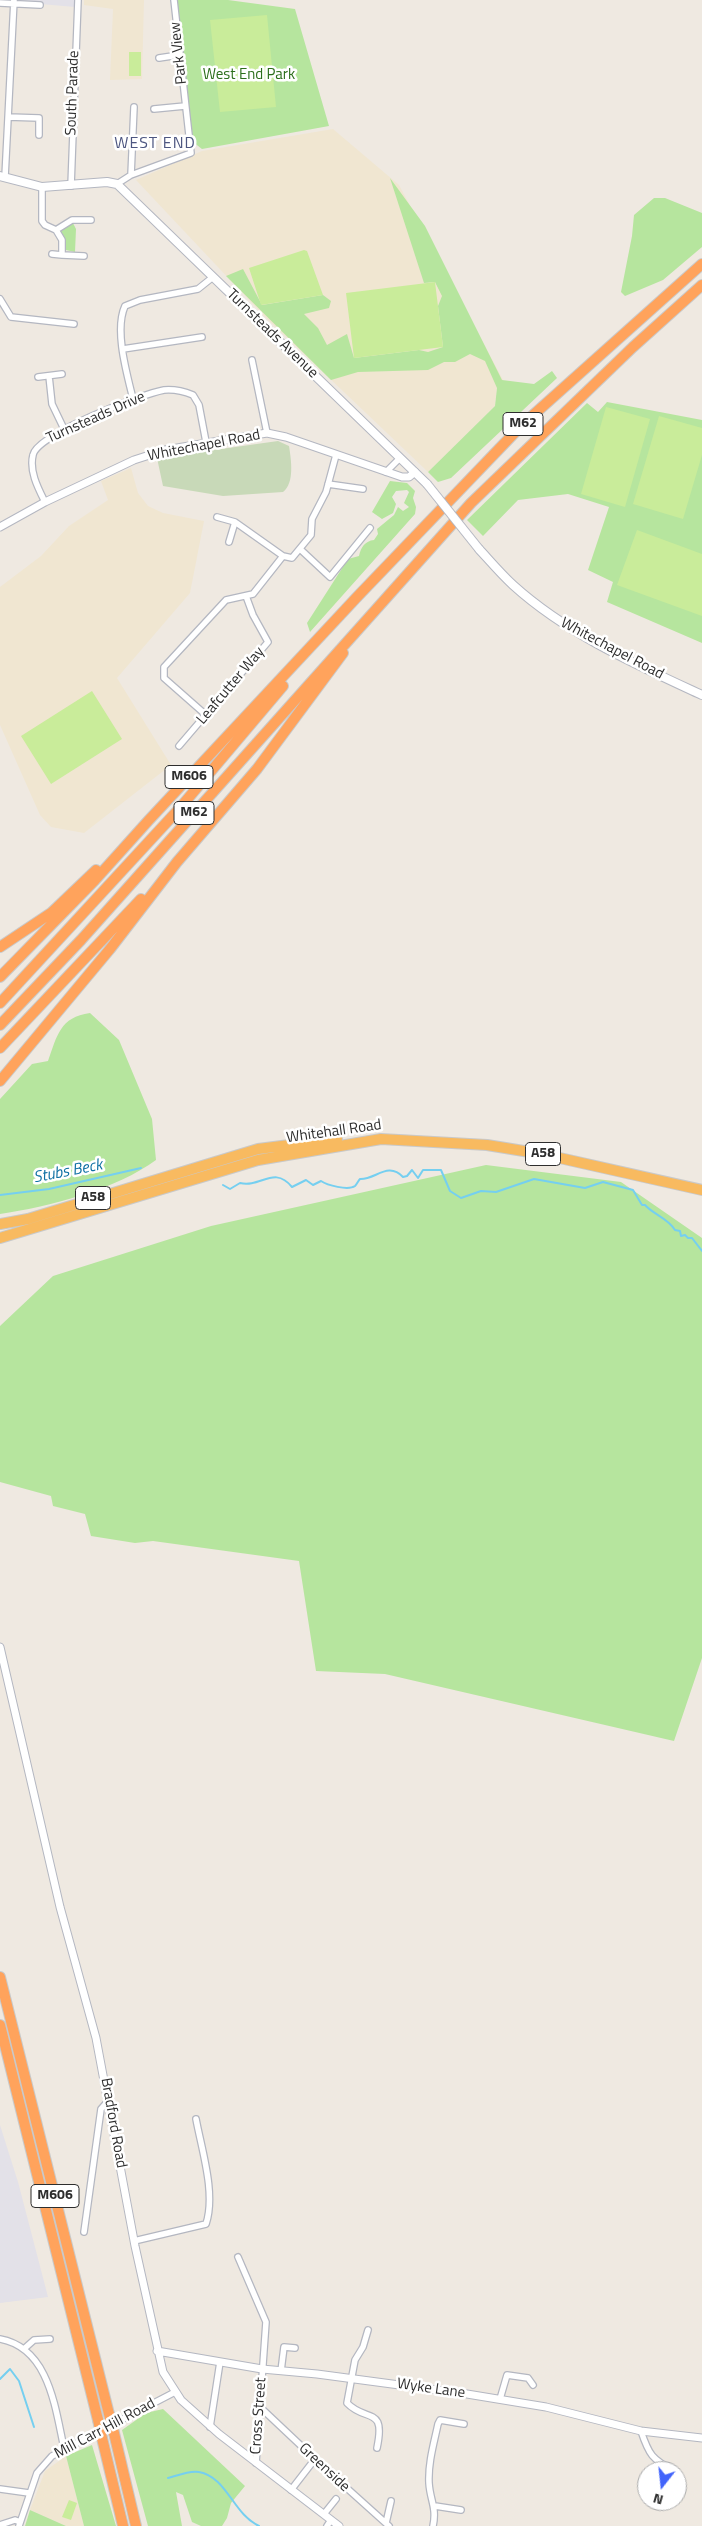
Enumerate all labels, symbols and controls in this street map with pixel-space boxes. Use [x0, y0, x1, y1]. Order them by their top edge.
street label: Park View [167, 21, 191, 85]
street label: South Parade [63, 50, 83, 136]
park label: West End Park [203, 66, 295, 84]
district label: WEST END [113, 134, 197, 154]
street label: Turnsteads Avenue [222, 286, 322, 382]
street label: Turnsteads Drive [44, 388, 148, 448]
road number: M62 [503, 412, 543, 436]
street label: Whitechapel Road [146, 426, 262, 466]
street label: Whitechapel Road [557, 614, 667, 684]
street label: Leafcutter Way [193, 643, 269, 729]
road number: M606 [165, 766, 213, 789]
road number: M62 [174, 801, 214, 824]
street label: Whitehall Road [285, 1116, 383, 1148]
road number: A58 [526, 1142, 560, 1166]
water label: Stubs Beck [32, 1156, 104, 1188]
road number: A58 [76, 1186, 110, 1210]
street label: Bradford Road [96, 2076, 130, 2170]
road number: M606 [31, 2184, 79, 2208]
street label: Wyke Lane [396, 2375, 466, 2403]
street label: Cross Street [247, 2377, 271, 2455]
street label: Mill Carr Hill Road [52, 2395, 158, 2463]
street label: Greenside [295, 2440, 353, 2496]
north arrow [637, 2461, 687, 2511]
text: N [650, 2489, 666, 2511]

